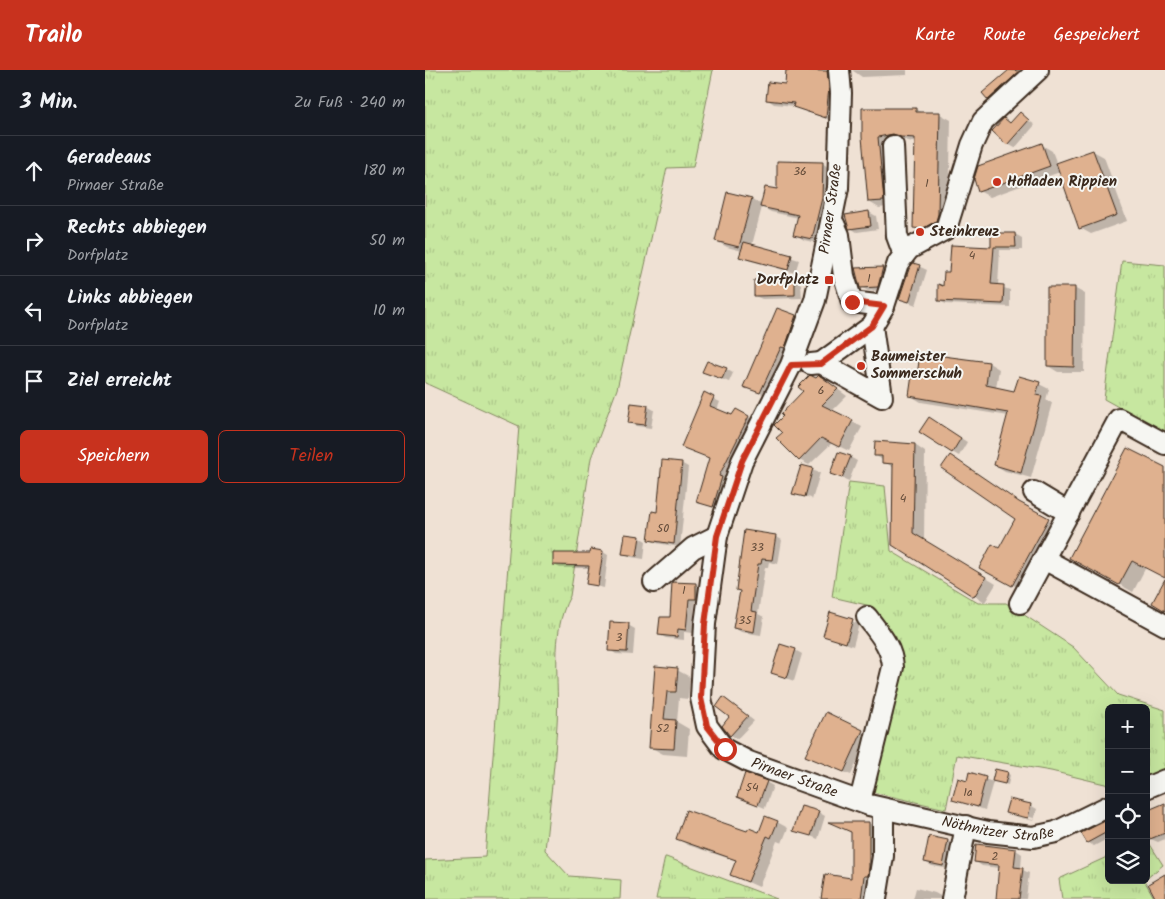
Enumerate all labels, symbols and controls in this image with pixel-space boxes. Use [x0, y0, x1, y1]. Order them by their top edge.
text: Trailo [25, 16, 83, 55]
text: Karte [915, 21, 955, 50]
text: Route [983, 21, 1026, 50]
text: Gespeichert [1054, 21, 1140, 50]
text: 3 Min. [20, 86, 78, 119]
text: Zu Fuß · 240 m [294, 90, 405, 115]
text: Geradeaus [67, 143, 152, 173]
icon: ahead [20, 157, 48, 185]
text: 180 m [363, 158, 405, 183]
house number: 36 [793, 162, 807, 181]
street label: Pirnaer Straße [813, 162, 849, 256]
place label: Hofladen Rippien [1007, 170, 1117, 194]
text: Pirnaer Straße [67, 173, 164, 198]
house number: 1 [925, 174, 929, 193]
marker: Hofladen Rippien [991, 176, 1003, 188]
text: Rechts abbiegen [67, 213, 207, 243]
place label: Steinkreuz [930, 220, 999, 244]
marker: Steinkreuz [914, 226, 926, 238]
icon: right [20, 227, 48, 255]
text: 50 m [369, 228, 405, 253]
text: Dorfplatz [67, 243, 128, 268]
house number: 4 [969, 246, 976, 265]
place label: Dorfplatz [757, 268, 819, 292]
house number: 1 [867, 269, 871, 288]
marker: Dorfplatz [823, 274, 835, 286]
text: Links abbiegen [67, 283, 193, 313]
route end [841, 291, 864, 314]
icon: left [20, 297, 48, 325]
text: 10 m [373, 298, 405, 323]
text: Dorfplatz [67, 313, 128, 338]
place label: Baumeister Sommerschuh [871, 345, 962, 386]
marker: Baumeister Sommerschuh [855, 360, 867, 372]
text: Ziel erreicht [67, 366, 172, 396]
icon: arrive [20, 367, 48, 395]
house number: 6 [818, 381, 824, 400]
button: Speichern [20, 430, 208, 483]
button: Teilen [218, 430, 405, 483]
house number: 4 [900, 489, 907, 508]
house number: 50 [657, 519, 669, 538]
house number: 33 [750, 538, 764, 557]
house number: 1 [682, 581, 686, 600]
house number: 35 [738, 611, 753, 630]
house number: 3 [616, 628, 623, 647]
map controls [1105, 704, 1150, 884]
button: + [1105, 704, 1150, 749]
house number: 52 [656, 719, 670, 738]
route start [714, 738, 737, 761]
button: − [1105, 749, 1150, 794]
street label: Pirnaer Straße [747, 752, 841, 805]
house number: 54 [745, 778, 759, 797]
house number: 1a [963, 783, 973, 802]
button: locate [1105, 794, 1150, 839]
street label: Nöthnitzer Straße [939, 810, 1057, 849]
button: layers [1105, 839, 1150, 884]
house number: 2 [992, 847, 999, 866]

